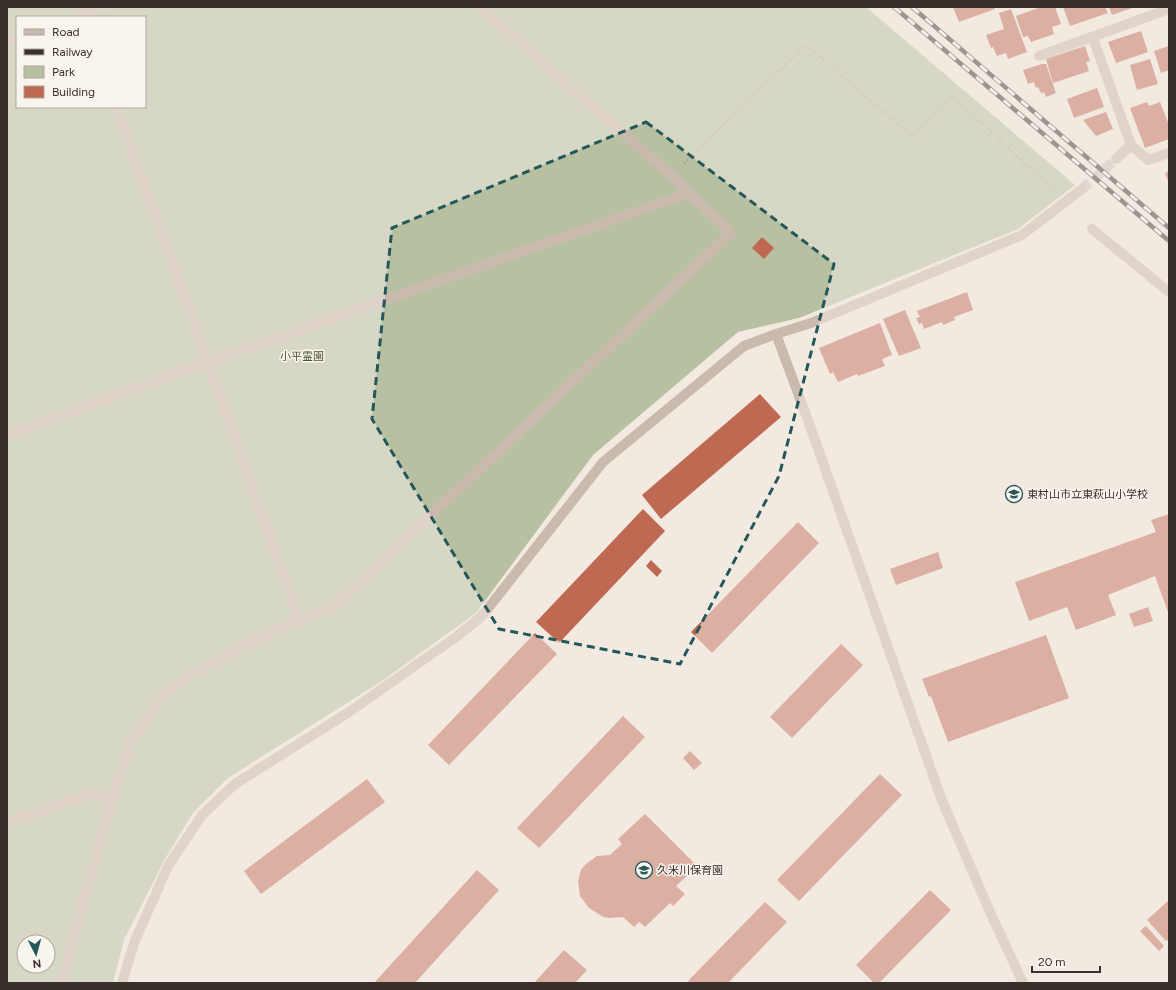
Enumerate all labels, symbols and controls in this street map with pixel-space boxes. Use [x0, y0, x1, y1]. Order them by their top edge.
legend [16, 16, 146, 108]
text: Road [52, 25, 80, 39]
text: Railway [52, 45, 93, 59]
text: Park [52, 65, 75, 79]
text: Building [52, 85, 95, 99]
park label: 小平霊園 [280, 350, 324, 363]
school or university icon: 東村山市立東萩山小学校 [1004, 484, 1024, 504]
place label: 東村山市立東萩山小学校 [1027, 488, 1148, 501]
school or university icon: 久米川保育園 [634, 860, 654, 880]
place label: 久米川保育園 [657, 864, 723, 877]
north arrow [16, 934, 56, 974]
scale bar [1032, 948, 1100, 974]
text: 20 m [1038, 955, 1066, 969]
text: N [32, 957, 42, 970]

